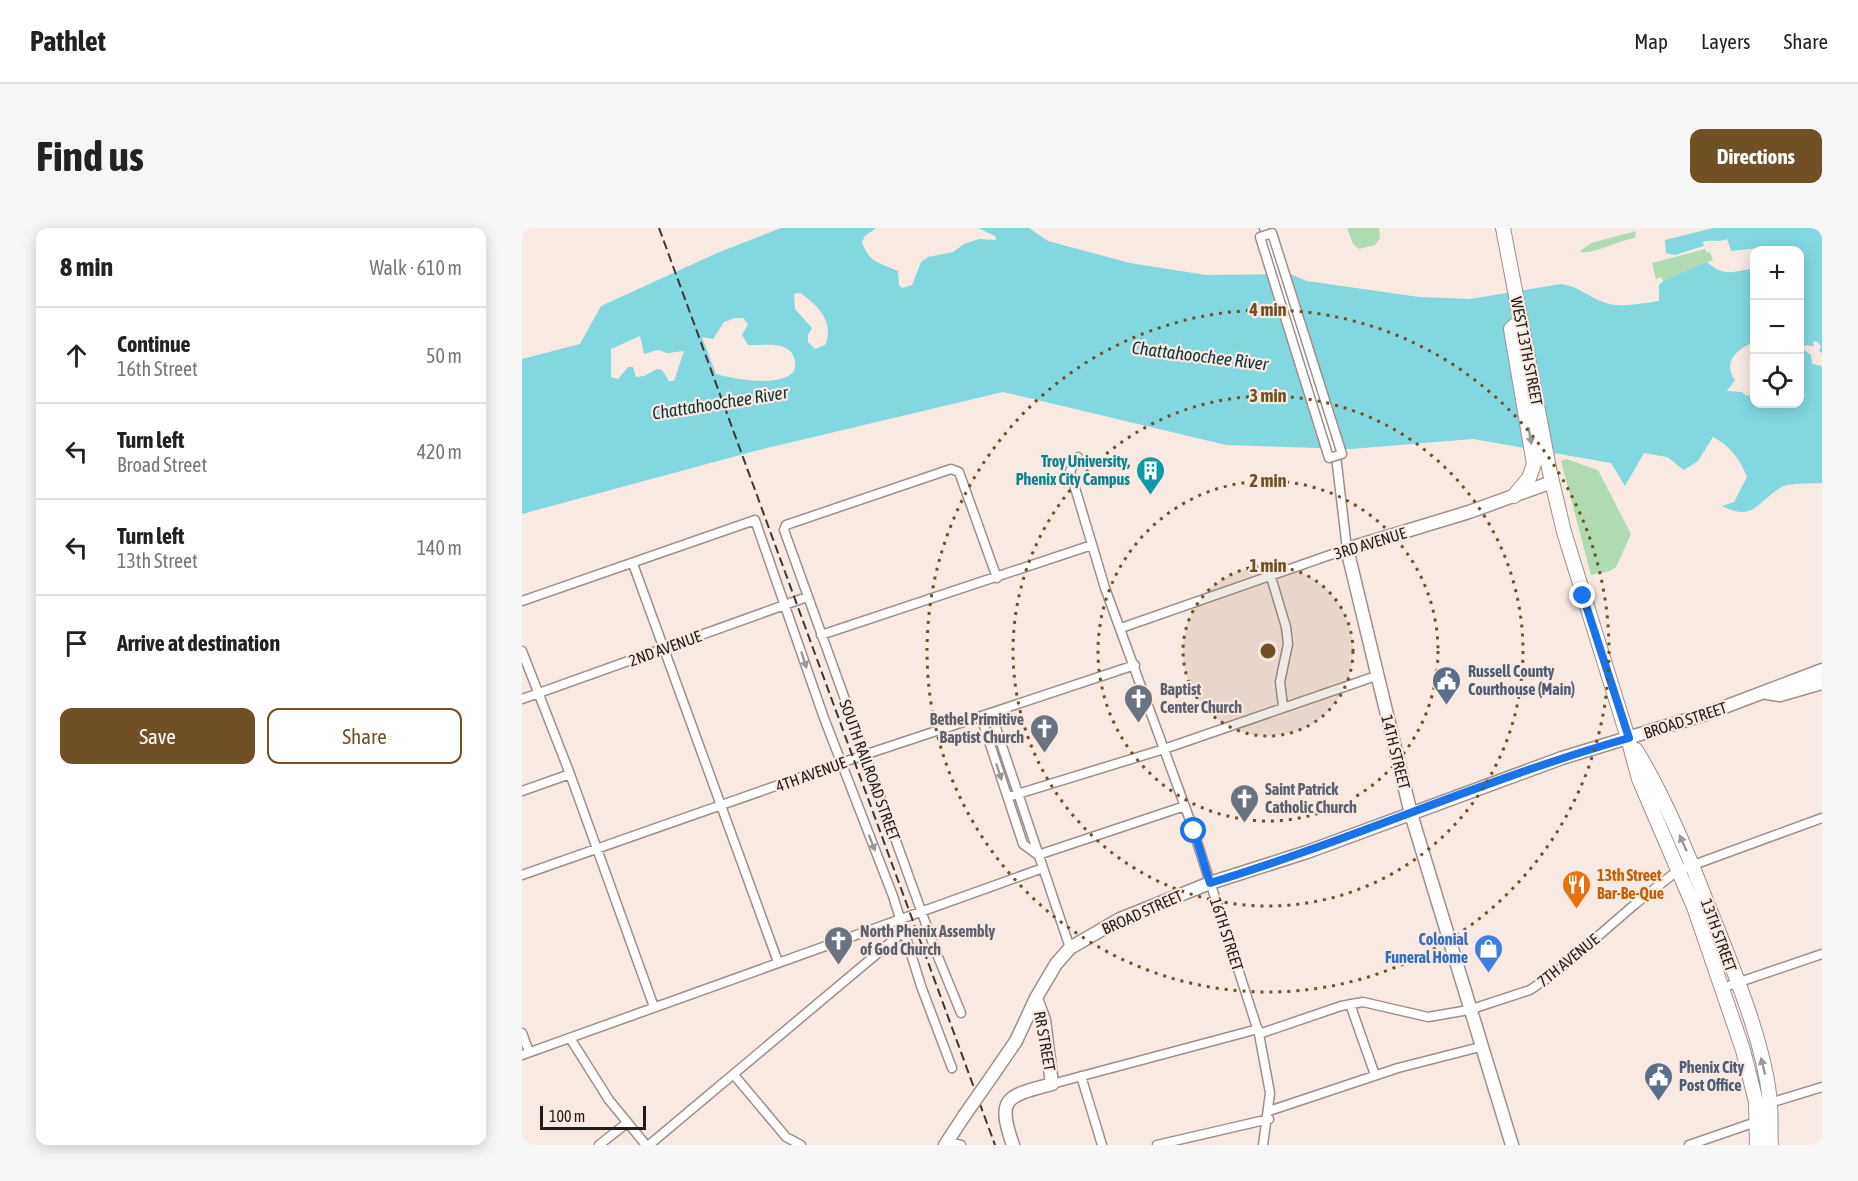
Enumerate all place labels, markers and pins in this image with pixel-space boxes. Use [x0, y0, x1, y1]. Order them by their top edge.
place label: Troy University, Phenix City Campus [1016, 452, 1130, 488]
building icon: Troy University, Phenix City Campus [1135, 454, 1167, 496]
centre of rings [1258, 641, 1278, 661]
place label: Russell County Courthouse (Main) [1468, 662, 1575, 698]
public building icon: Russell County Courthouse (Main) [1431, 664, 1463, 706]
place label: Baptist Center Church [1160, 680, 1242, 716]
church icon: Baptist Center Church [1123, 682, 1155, 724]
place label: Bethel Primitive Baptist Church [930, 710, 1024, 746]
church icon: Bethel Primitive Baptist Church [1029, 712, 1061, 754]
place label: Saint Patrick Catholic Church [1265, 780, 1357, 816]
church icon: Saint Patrick Catholic Church [1228, 782, 1260, 824]
place label: 13th Street Bar-Be-Que [1597, 866, 1664, 902]
restaurant icon: 13th Street Bar-Be-Que [1560, 868, 1592, 910]
place label: North Phenix Assembly of God Church [860, 922, 996, 958]
church icon: North Phenix Assembly of God Church [823, 924, 855, 966]
place label: Colonial Funeral Home [1385, 930, 1469, 966]
shop icon: Colonial Funeral Home [1473, 932, 1505, 974]
place label: Phenix City Post Office [1679, 1058, 1744, 1094]
public building icon: Phenix City Post Office [1642, 1060, 1674, 1102]

